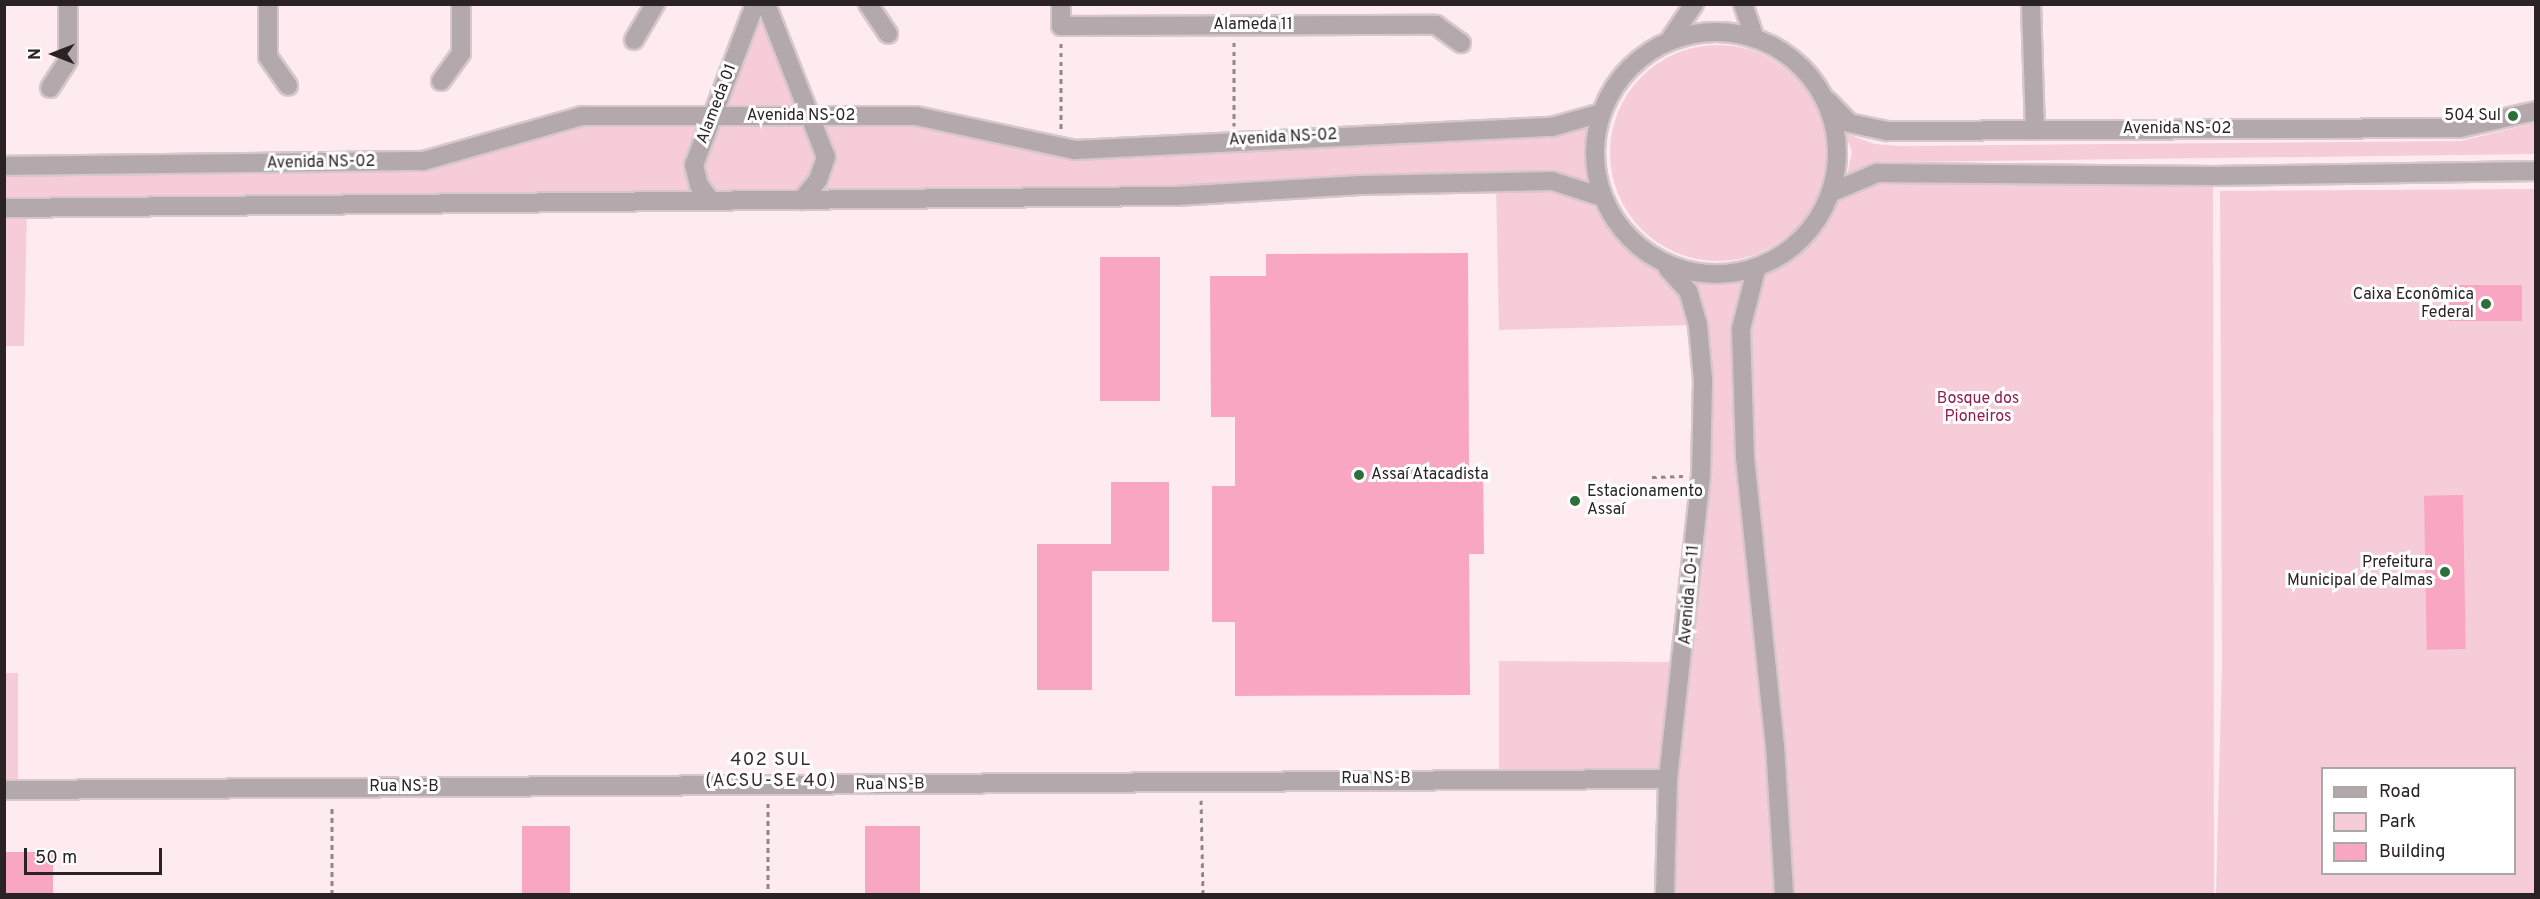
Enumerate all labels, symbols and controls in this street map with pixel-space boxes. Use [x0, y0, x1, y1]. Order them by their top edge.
street label: Alameda 11 [1213, 15, 1293, 35]
north arrow [24, 24, 84, 84]
text: N [26, 48, 46, 60]
street label: Alameda 01 [693, 61, 741, 147]
street label: Avenida NS-02 [747, 106, 855, 126]
place label: 504 Sul [2444, 106, 2501, 126]
marker: 504 Sul [2506, 109, 2520, 123]
street label: Avenida NS-02 [2123, 119, 2231, 139]
street label: Avenida NS-02 [1228, 126, 1338, 150]
street label: Avenida NS-02 [267, 152, 375, 174]
place label: Caixa Econômica Federal [2353, 285, 2474, 323]
marker: Caixa Econômica Federal [2479, 297, 2493, 311]
park label: Bosque dos Pioneiros [1937, 389, 2019, 427]
place label: Assaí Atacadista [1371, 465, 1489, 485]
marker: Assaí Atacadista [1352, 468, 1366, 482]
place label: Estacionamento Assaí [1587, 482, 1703, 520]
marker: Estacionamento Assaí [1568, 494, 1582, 508]
street label: Avenida LO-11 [1676, 544, 1704, 646]
place label: Prefeitura Municipal de Palmas [2287, 553, 2433, 591]
marker: Prefeitura Municipal de Palmas [2438, 565, 2452, 579]
district label: 402 SUL (ACSU-SE 40) [705, 751, 837, 794]
legend [2321, 767, 2516, 875]
street label: Rua NS-B [1341, 769, 1411, 789]
street label: Rua NS-B [855, 775, 925, 795]
street label: Rua NS-B [369, 777, 439, 797]
text: Road [2379, 781, 2421, 804]
text: Park [2379, 811, 2416, 834]
scale bar [27, 836, 165, 874]
text: Building [2379, 841, 2445, 864]
text: 50 m [35, 847, 77, 870]

